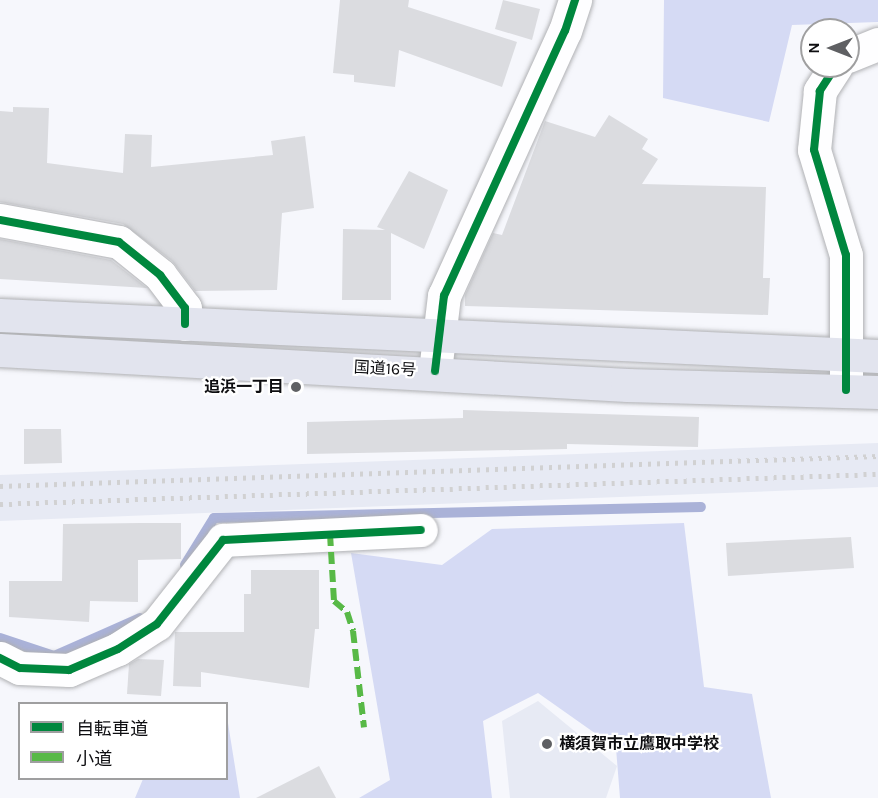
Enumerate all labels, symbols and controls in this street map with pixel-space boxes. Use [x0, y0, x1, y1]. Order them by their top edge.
north arrow [800, 18, 860, 78]
text: N [804, 42, 823, 54]
street label: 国道16号 [353, 358, 417, 380]
place label: 追浜一丁目 [204, 377, 284, 397]
marker: 追浜一丁目 [289, 380, 303, 394]
legend [18, 702, 228, 780]
text: 自転車道 [76, 718, 148, 740]
place label: 横須賀市立鷹取中学校 [559, 734, 719, 754]
marker: 横須賀市立鷹取中学校 [540, 737, 554, 751]
text: 小道 [76, 748, 112, 770]

